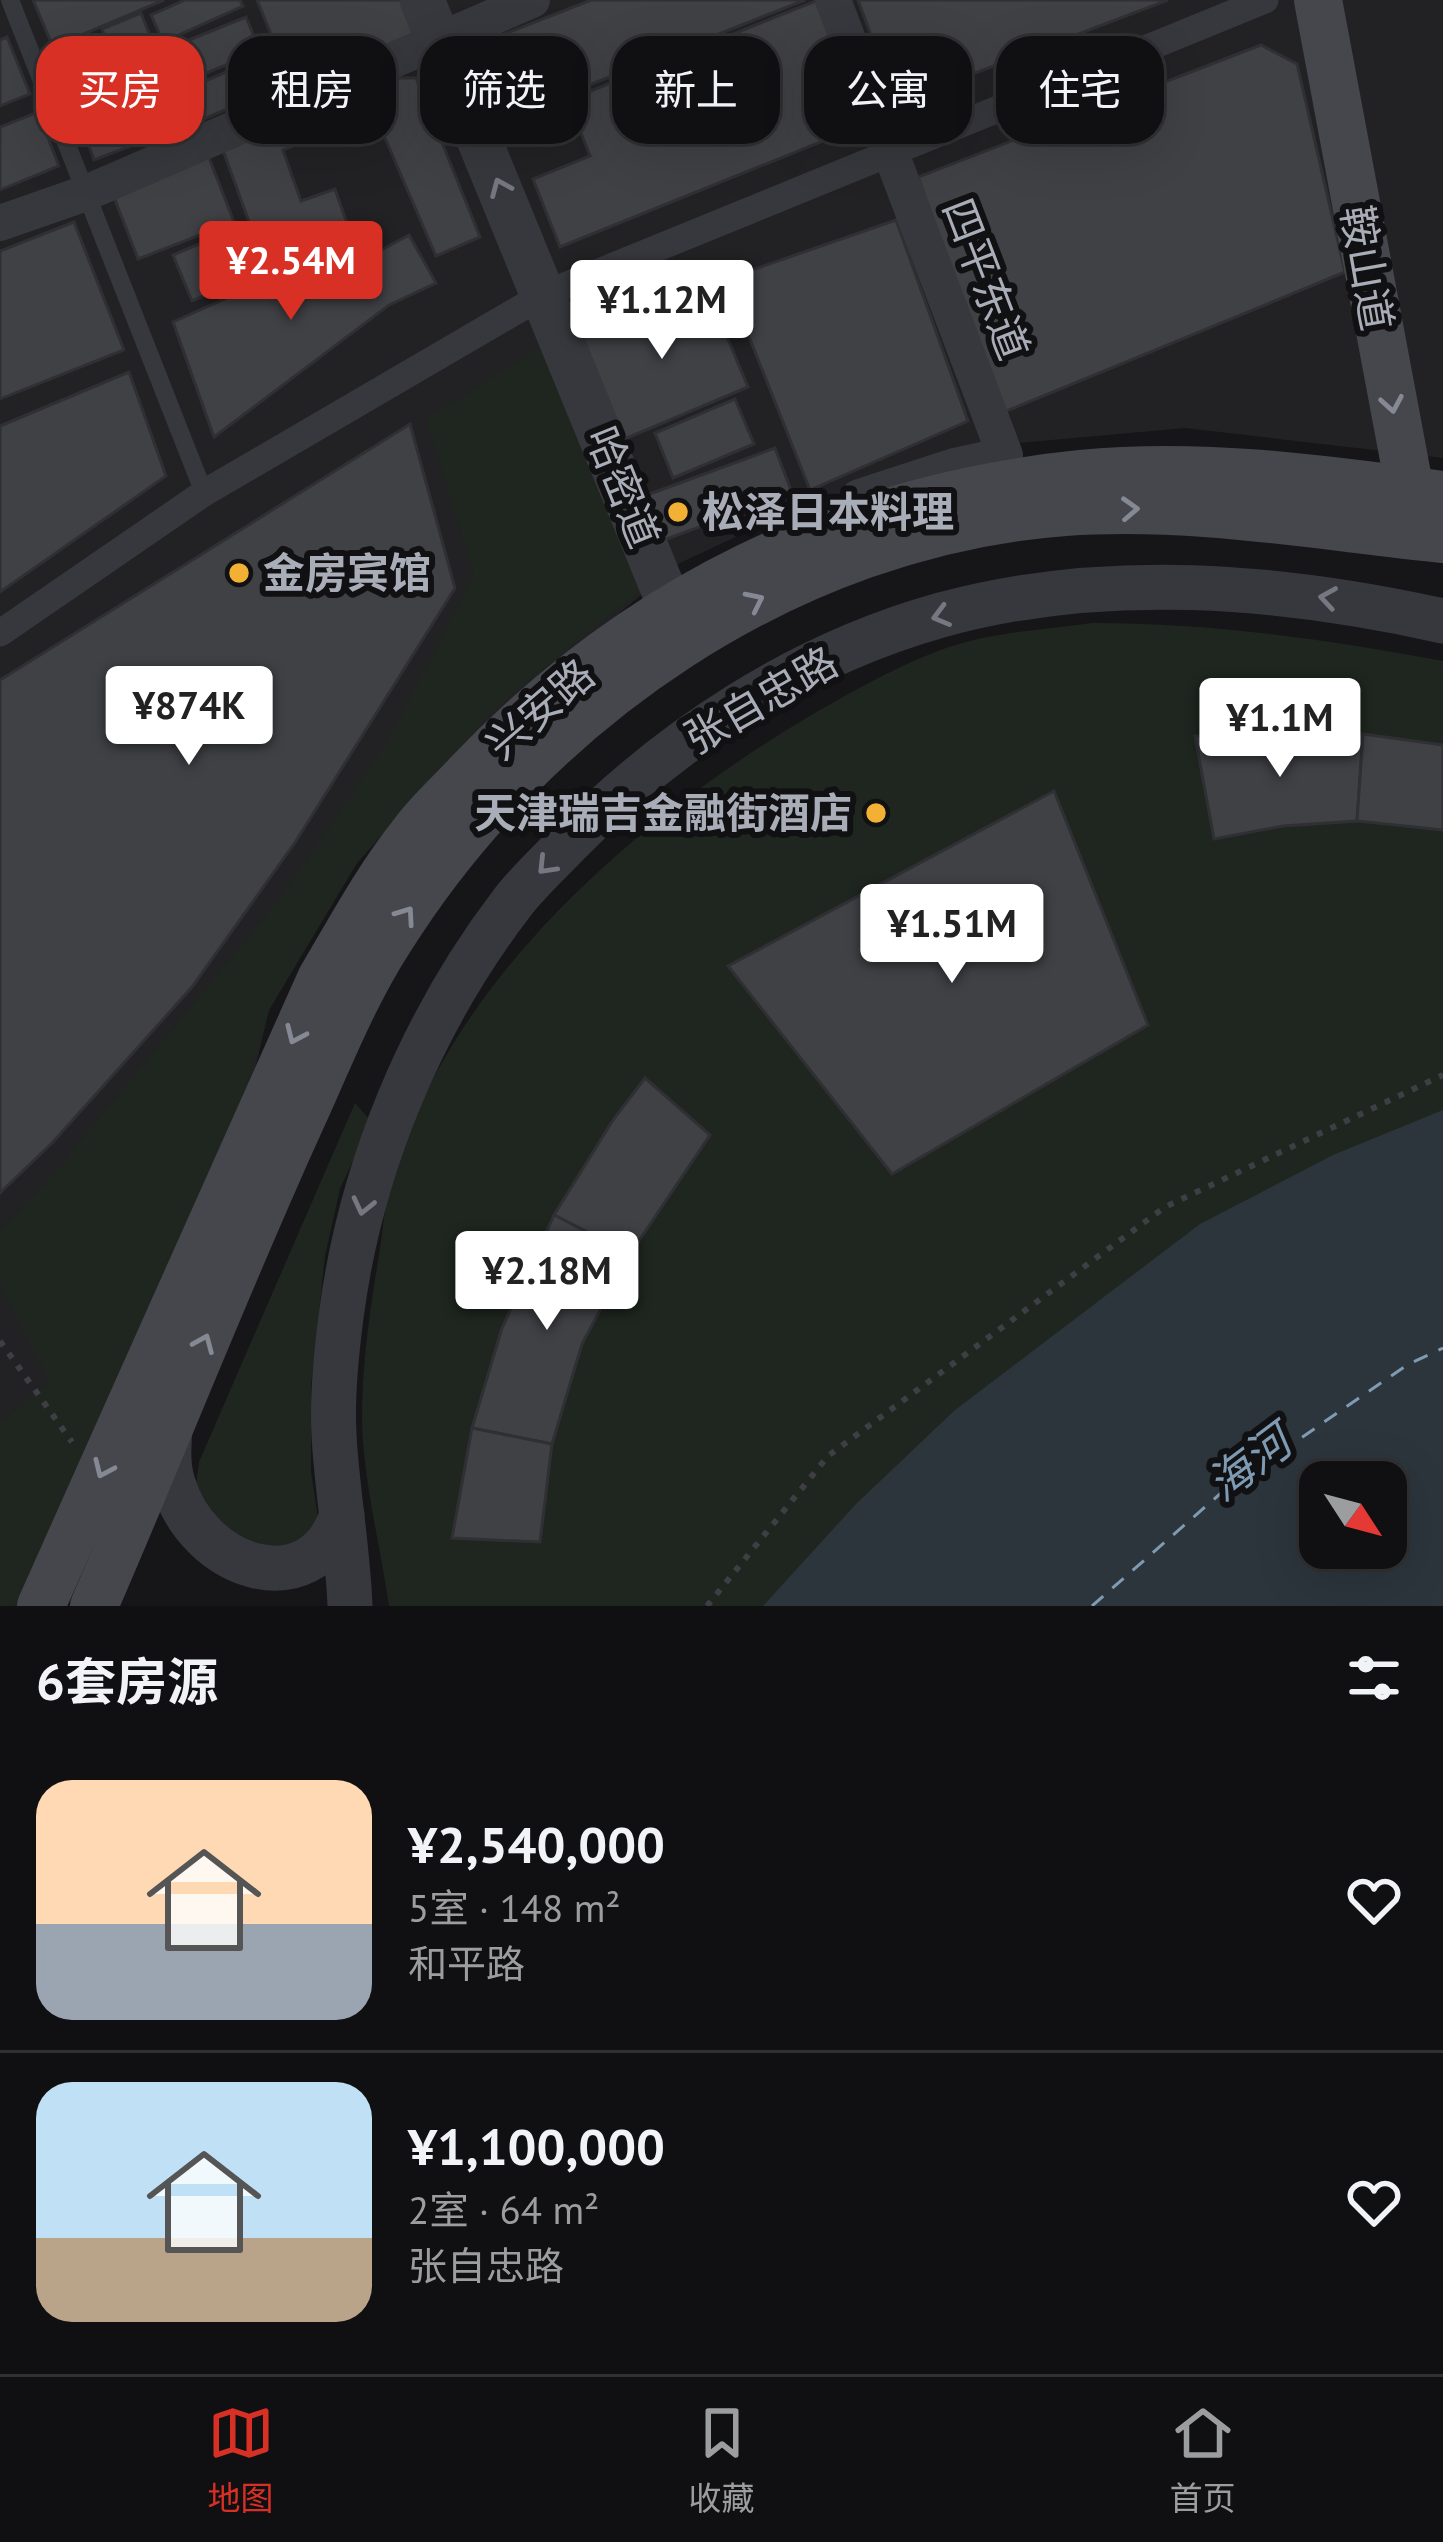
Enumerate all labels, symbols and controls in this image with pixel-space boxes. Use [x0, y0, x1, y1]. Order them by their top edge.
chip: 买房 [36, 36, 204, 144]
chip: 租房 [228, 36, 396, 144]
chip: 筛选 [420, 36, 588, 144]
chip: 新上 [612, 36, 780, 144]
chip: 公寓 [804, 36, 972, 144]
chip: 住宅 [996, 36, 1164, 144]
one-way arrow [490, 177, 514, 198]
street label: 四平东道 [931, 191, 1042, 367]
street label: 鞍山道 [1329, 201, 1406, 335]
pin: ¥2.54M [193, 221, 389, 323]
text: ¥2.54M [226, 234, 356, 285]
pin: ¥1.12M [564, 260, 760, 362]
text: ¥1.12M [597, 273, 727, 324]
one-way arrow [1379, 394, 1404, 414]
street label: 哈密道 [574, 418, 673, 556]
place label: 松泽日本料理 [702, 484, 954, 539]
one-way arrow [1121, 496, 1140, 522]
marker: 松泽日本料理 [665, 499, 691, 525]
place label: 金房宾馆 [263, 545, 431, 600]
marker: 金房宾馆 [226, 560, 252, 586]
one-way arrow [1319, 586, 1338, 612]
one-way arrow [743, 592, 764, 616]
one-way arrow [932, 602, 952, 627]
street label: 张自忠路 [674, 634, 847, 765]
street label: 兴安路 [474, 647, 605, 771]
pin: ¥874K [105, 666, 273, 768]
pin: ¥1.1M [1196, 678, 1364, 780]
text: ¥874K [133, 679, 245, 730]
text: ¥1.1M [1226, 691, 1334, 742]
place label: 天津瑞吉金融街酒店 [474, 785, 852, 840]
marker: 天津瑞吉金融街酒店 [863, 800, 889, 826]
one-way arrow [539, 853, 561, 874]
pin: ¥1.51M [854, 884, 1050, 986]
text: ¥1.51M [887, 897, 1017, 948]
one-way arrow [392, 906, 414, 928]
one-way arrow [286, 1023, 309, 1044]
one-way arrow [352, 1196, 377, 1216]
pin: ¥2.18M [449, 1231, 645, 1333]
text: ¥2.18M [482, 1244, 612, 1295]
one-way arrow [190, 1334, 214, 1355]
water label: 海河 [1195, 1407, 1308, 1512]
one-way arrow [94, 1456, 118, 1478]
north arrow [1299, 1461, 1407, 1569]
map controls [1299, 1461, 1407, 1569]
icon: filters [1341, 1645, 1407, 1711]
text: 6套房源 [36, 1648, 218, 1714]
text: ¥2,540,000 [408, 1811, 665, 1877]
icon: home [132, 1828, 276, 1972]
icon: heart [1341, 1867, 1407, 1933]
text: 5室 · 148 m² [408, 1882, 621, 1933]
text: 和平路 [408, 1938, 525, 1989]
text: ¥1,100,000 [408, 2113, 665, 2179]
icon: home [132, 2130, 276, 2274]
icon: heart [1341, 2169, 1407, 2235]
text: 2室 · 64 m² [408, 2184, 599, 2235]
text: 张自忠路 [408, 2240, 564, 2291]
tab: 地图 [208, 2400, 274, 2520]
tab: 收藏 [689, 2400, 755, 2520]
tab: 首页 [1170, 2400, 1236, 2520]

